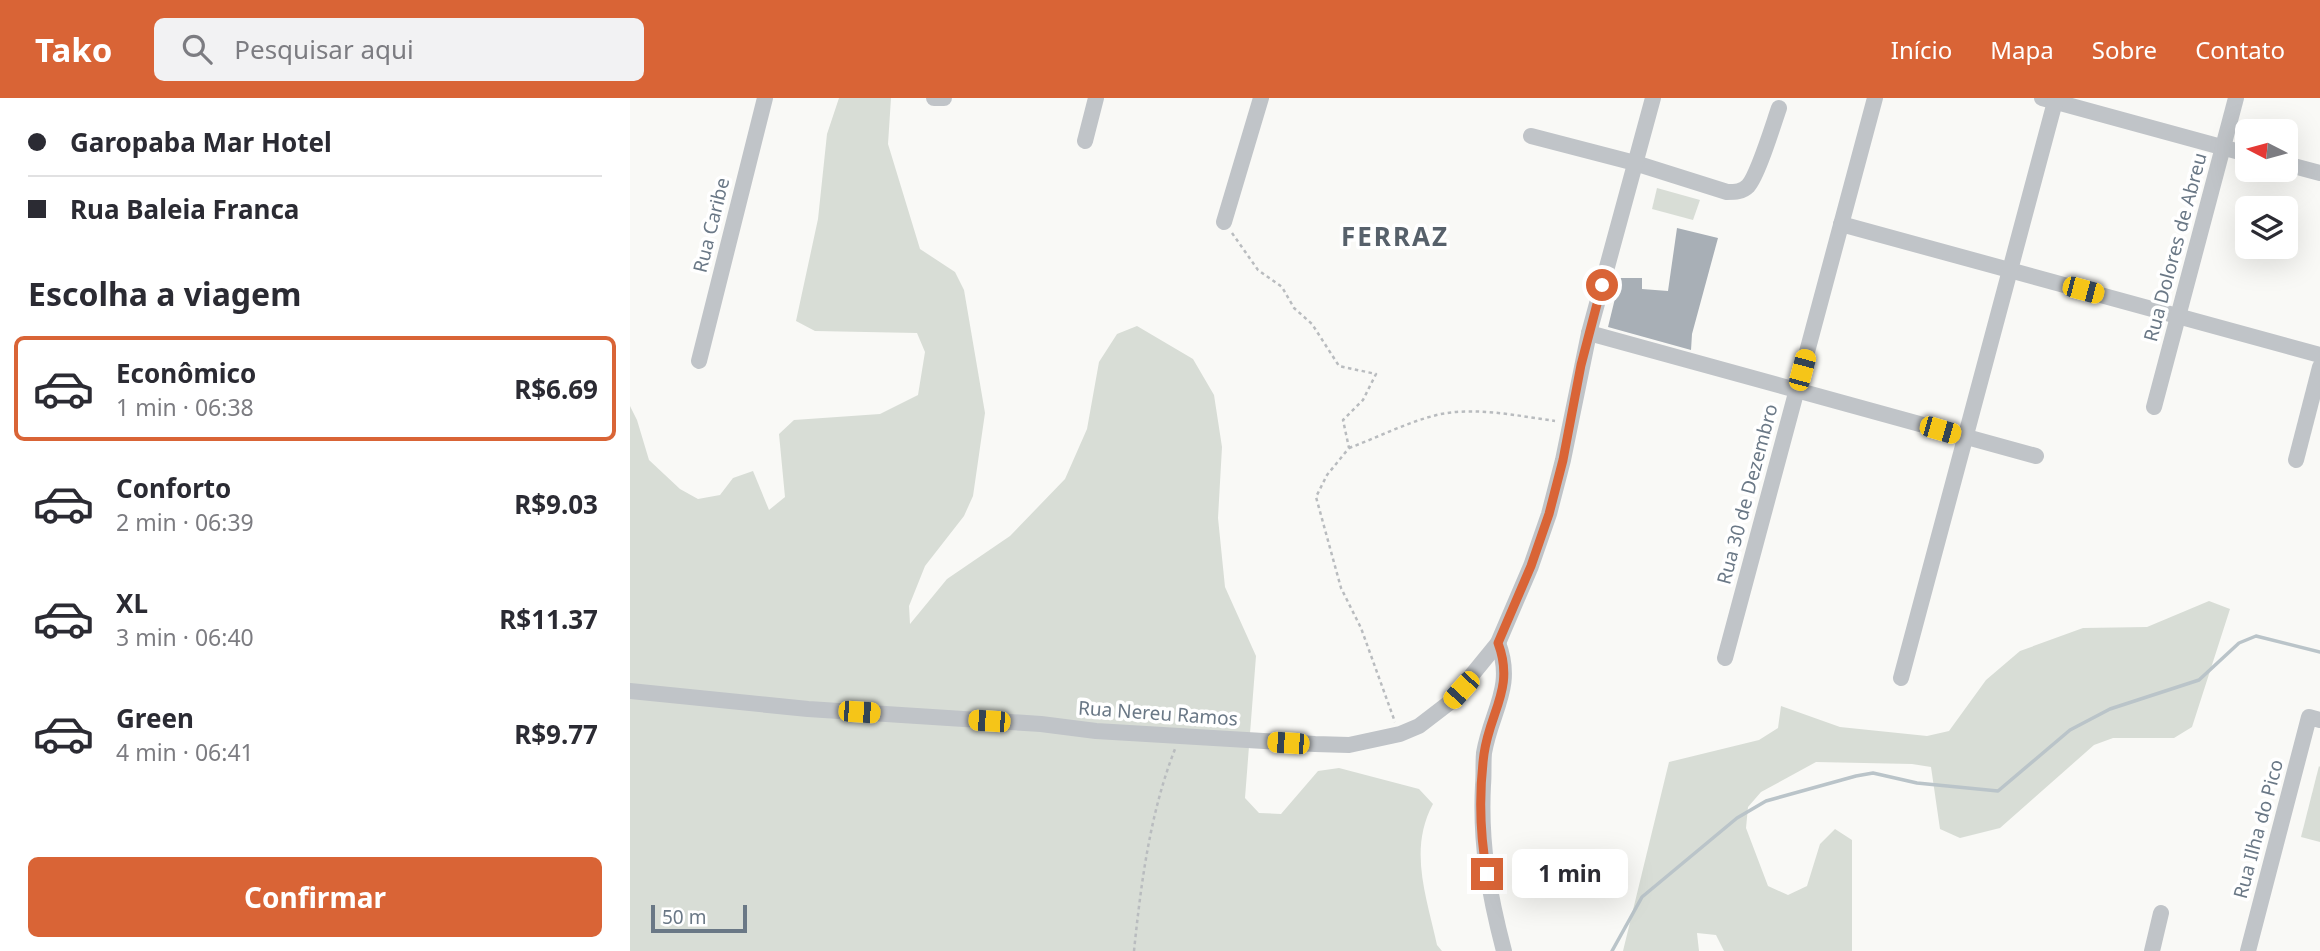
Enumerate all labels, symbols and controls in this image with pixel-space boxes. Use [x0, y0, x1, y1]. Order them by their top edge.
search box [154, 18, 644, 81]
text: Tako [35, 27, 112, 72]
icon: search [178, 30, 216, 68]
text: Pesquisar aqui [234, 31, 414, 67]
text: Início [1891, 33, 1952, 66]
text: Mapa [1990, 33, 2054, 66]
text: Sobre [2092, 33, 2157, 66]
text: Contato [2195, 33, 2285, 66]
north arrow [2235, 119, 2298, 182]
map controls [2235, 119, 2298, 259]
text: Garopaba Mar Hotel [70, 124, 332, 160]
street label: Rua Dolores de Abreu [2137, 150, 2213, 344]
street label: Rua Caribe [687, 175, 735, 275]
text: Rua Baleia Franca [70, 191, 299, 227]
button: layers [2235, 196, 2298, 259]
district label: FERRAZ [1341, 218, 1449, 254]
route start [1586, 269, 1618, 301]
text: Escolha a viagem [28, 272, 301, 315]
car [2060, 274, 2107, 306]
car [1787, 347, 1818, 393]
text: Econômico [116, 355, 256, 391]
icon: car [32, 357, 95, 420]
text: R$6.69 [514, 371, 598, 407]
text: 1 min · 06:38 [116, 391, 254, 423]
street label: Rua 30 de Dezembro [1710, 401, 1784, 587]
car [1917, 414, 1964, 446]
text: Conforto [116, 470, 231, 506]
icon: car [32, 472, 95, 535]
text: R$9.03 [514, 486, 598, 522]
text: 2 min · 06:39 [116, 506, 254, 538]
text: XL [116, 585, 148, 621]
icon: car [32, 587, 95, 650]
text: R$11.37 [499, 601, 598, 637]
text: 3 min · 06:40 [116, 621, 254, 653]
car [1440, 667, 1483, 713]
street label: Rua Nereu Ramos [1077, 694, 1239, 732]
text: Green [116, 700, 194, 736]
car [838, 700, 881, 724]
icon: car [32, 702, 95, 765]
car [968, 709, 1011, 733]
text: R$9.77 [514, 716, 598, 752]
car [1267, 731, 1310, 755]
text: 4 min · 06:41 [116, 736, 254, 768]
street label: Rua Ilha do Pico [2227, 757, 2289, 901]
callout: 1 min [1512, 850, 1627, 898]
button: Confirmar [28, 857, 602, 937]
text: 1 min [1538, 857, 1602, 889]
route end [1471, 858, 1503, 890]
scale bar [651, 902, 747, 934]
text: 50 m [662, 904, 706, 930]

